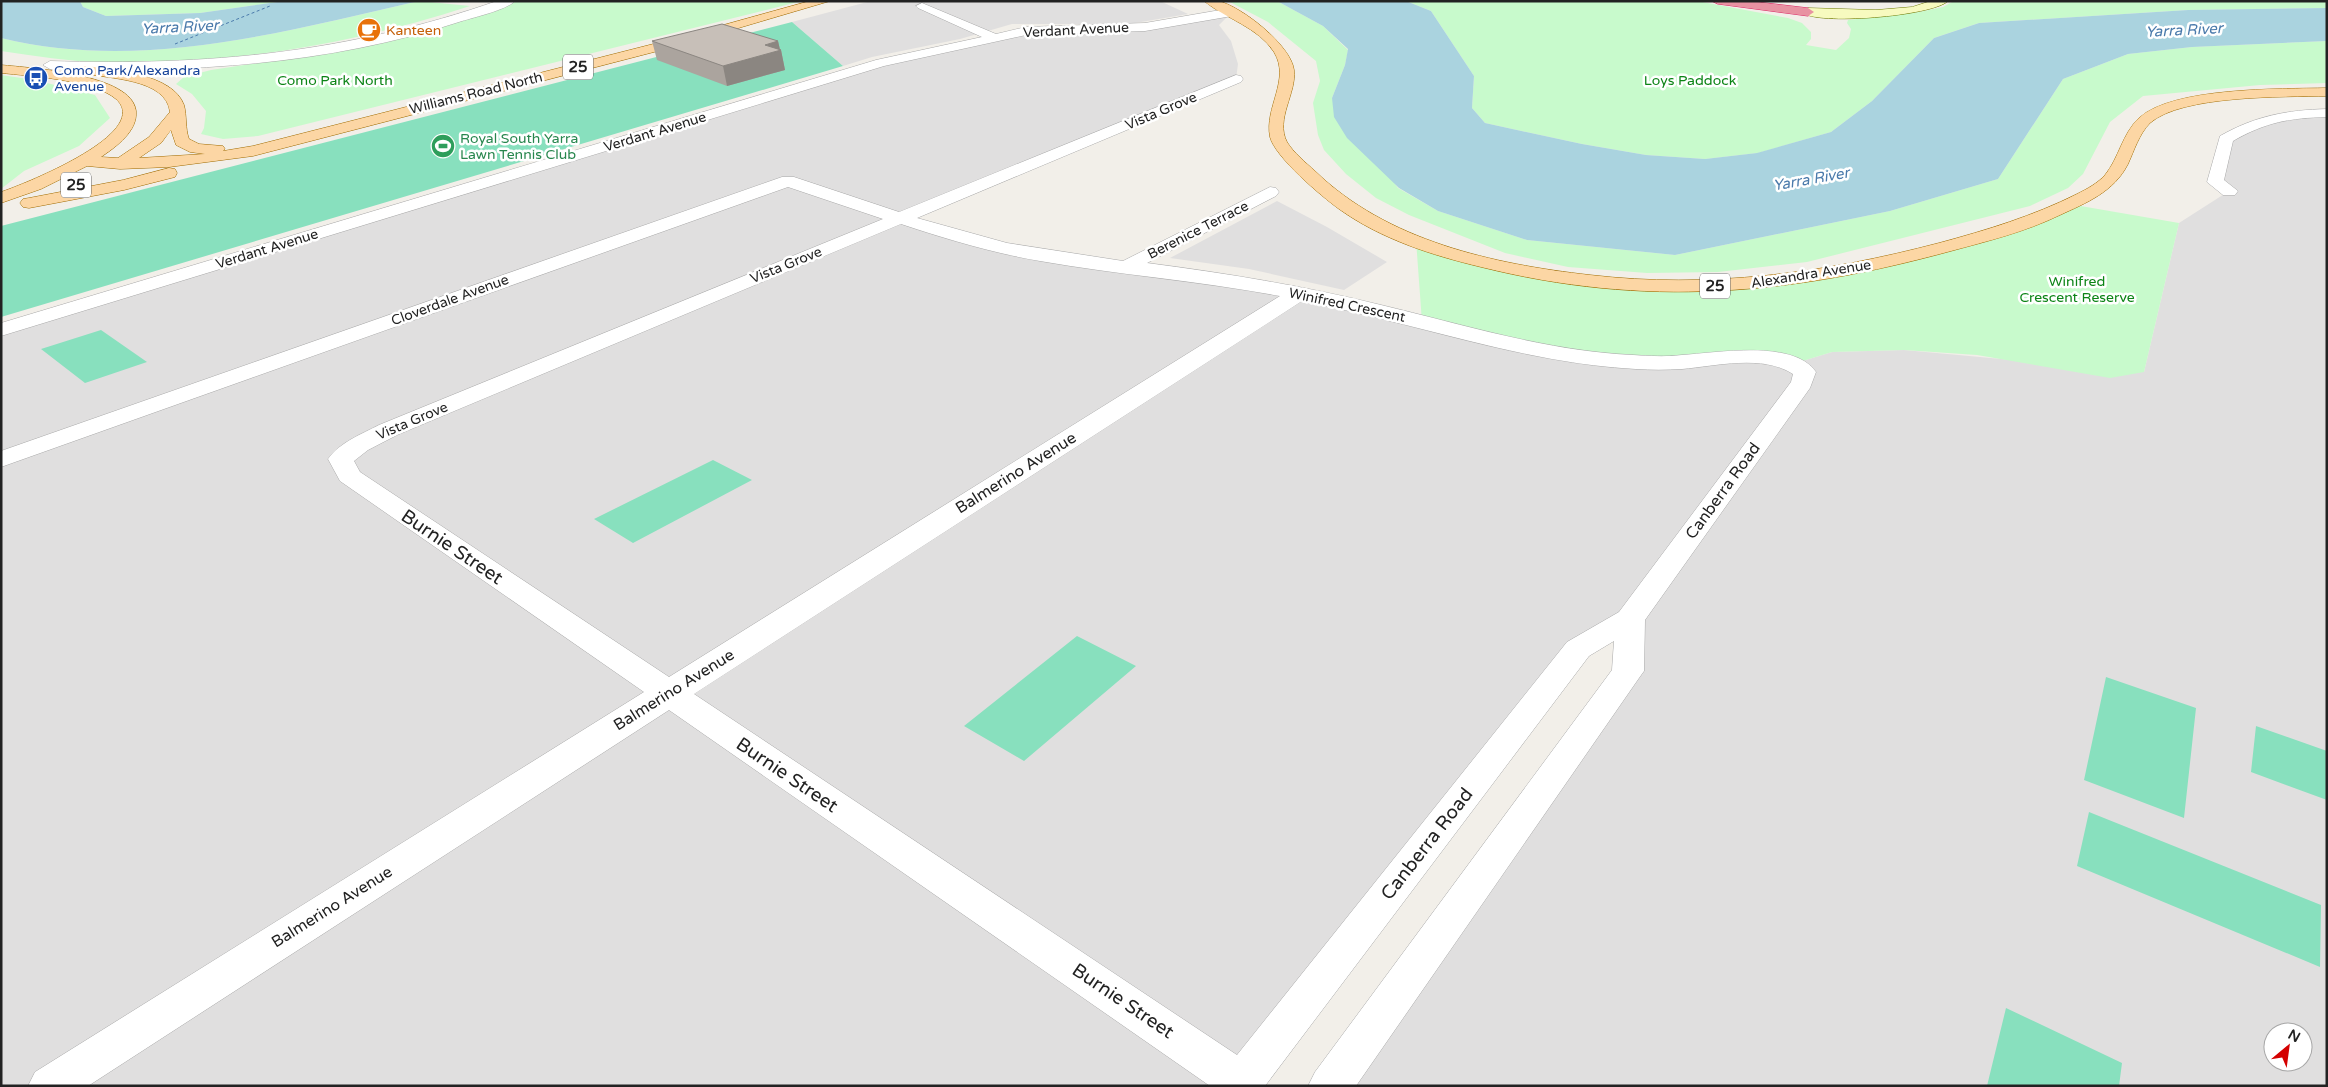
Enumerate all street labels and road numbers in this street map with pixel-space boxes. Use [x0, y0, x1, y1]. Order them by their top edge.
street label: Verdant Avenue [1023, 19, 1130, 41]
road number: 25 [563, 54, 593, 80]
street label: Williams Road North [408, 68, 544, 118]
street label: Vista Grove [1123, 88, 1199, 134]
street label: Verdant Avenue [602, 108, 708, 156]
road number: 25 [61, 172, 91, 198]
street label: Berenice Terrace [1145, 197, 1251, 263]
street label: Verdant Avenue [214, 225, 320, 273]
street label: Vista Grove [748, 243, 824, 287]
street label: Alexandra Avenue [1750, 256, 1872, 292]
street label: Cloverdale Avenue [389, 271, 511, 329]
road number: 25 [1700, 274, 1730, 298]
street label: Winifred Crescent [1287, 284, 1408, 326]
street label: Vista Grove [374, 398, 450, 444]
street label: Balmerino Avenue [952, 428, 1080, 518]
street label: Canberra Road [1681, 439, 1765, 543]
street label: Burnie Street [397, 505, 507, 589]
street label: Balmerino Avenue [610, 645, 738, 735]
street label: Burnie Street [732, 733, 842, 817]
street label: Canberra Road [1376, 784, 1478, 904]
street label: Balmerino Avenue [268, 862, 396, 952]
street label: Burnie Street [1068, 959, 1178, 1043]

